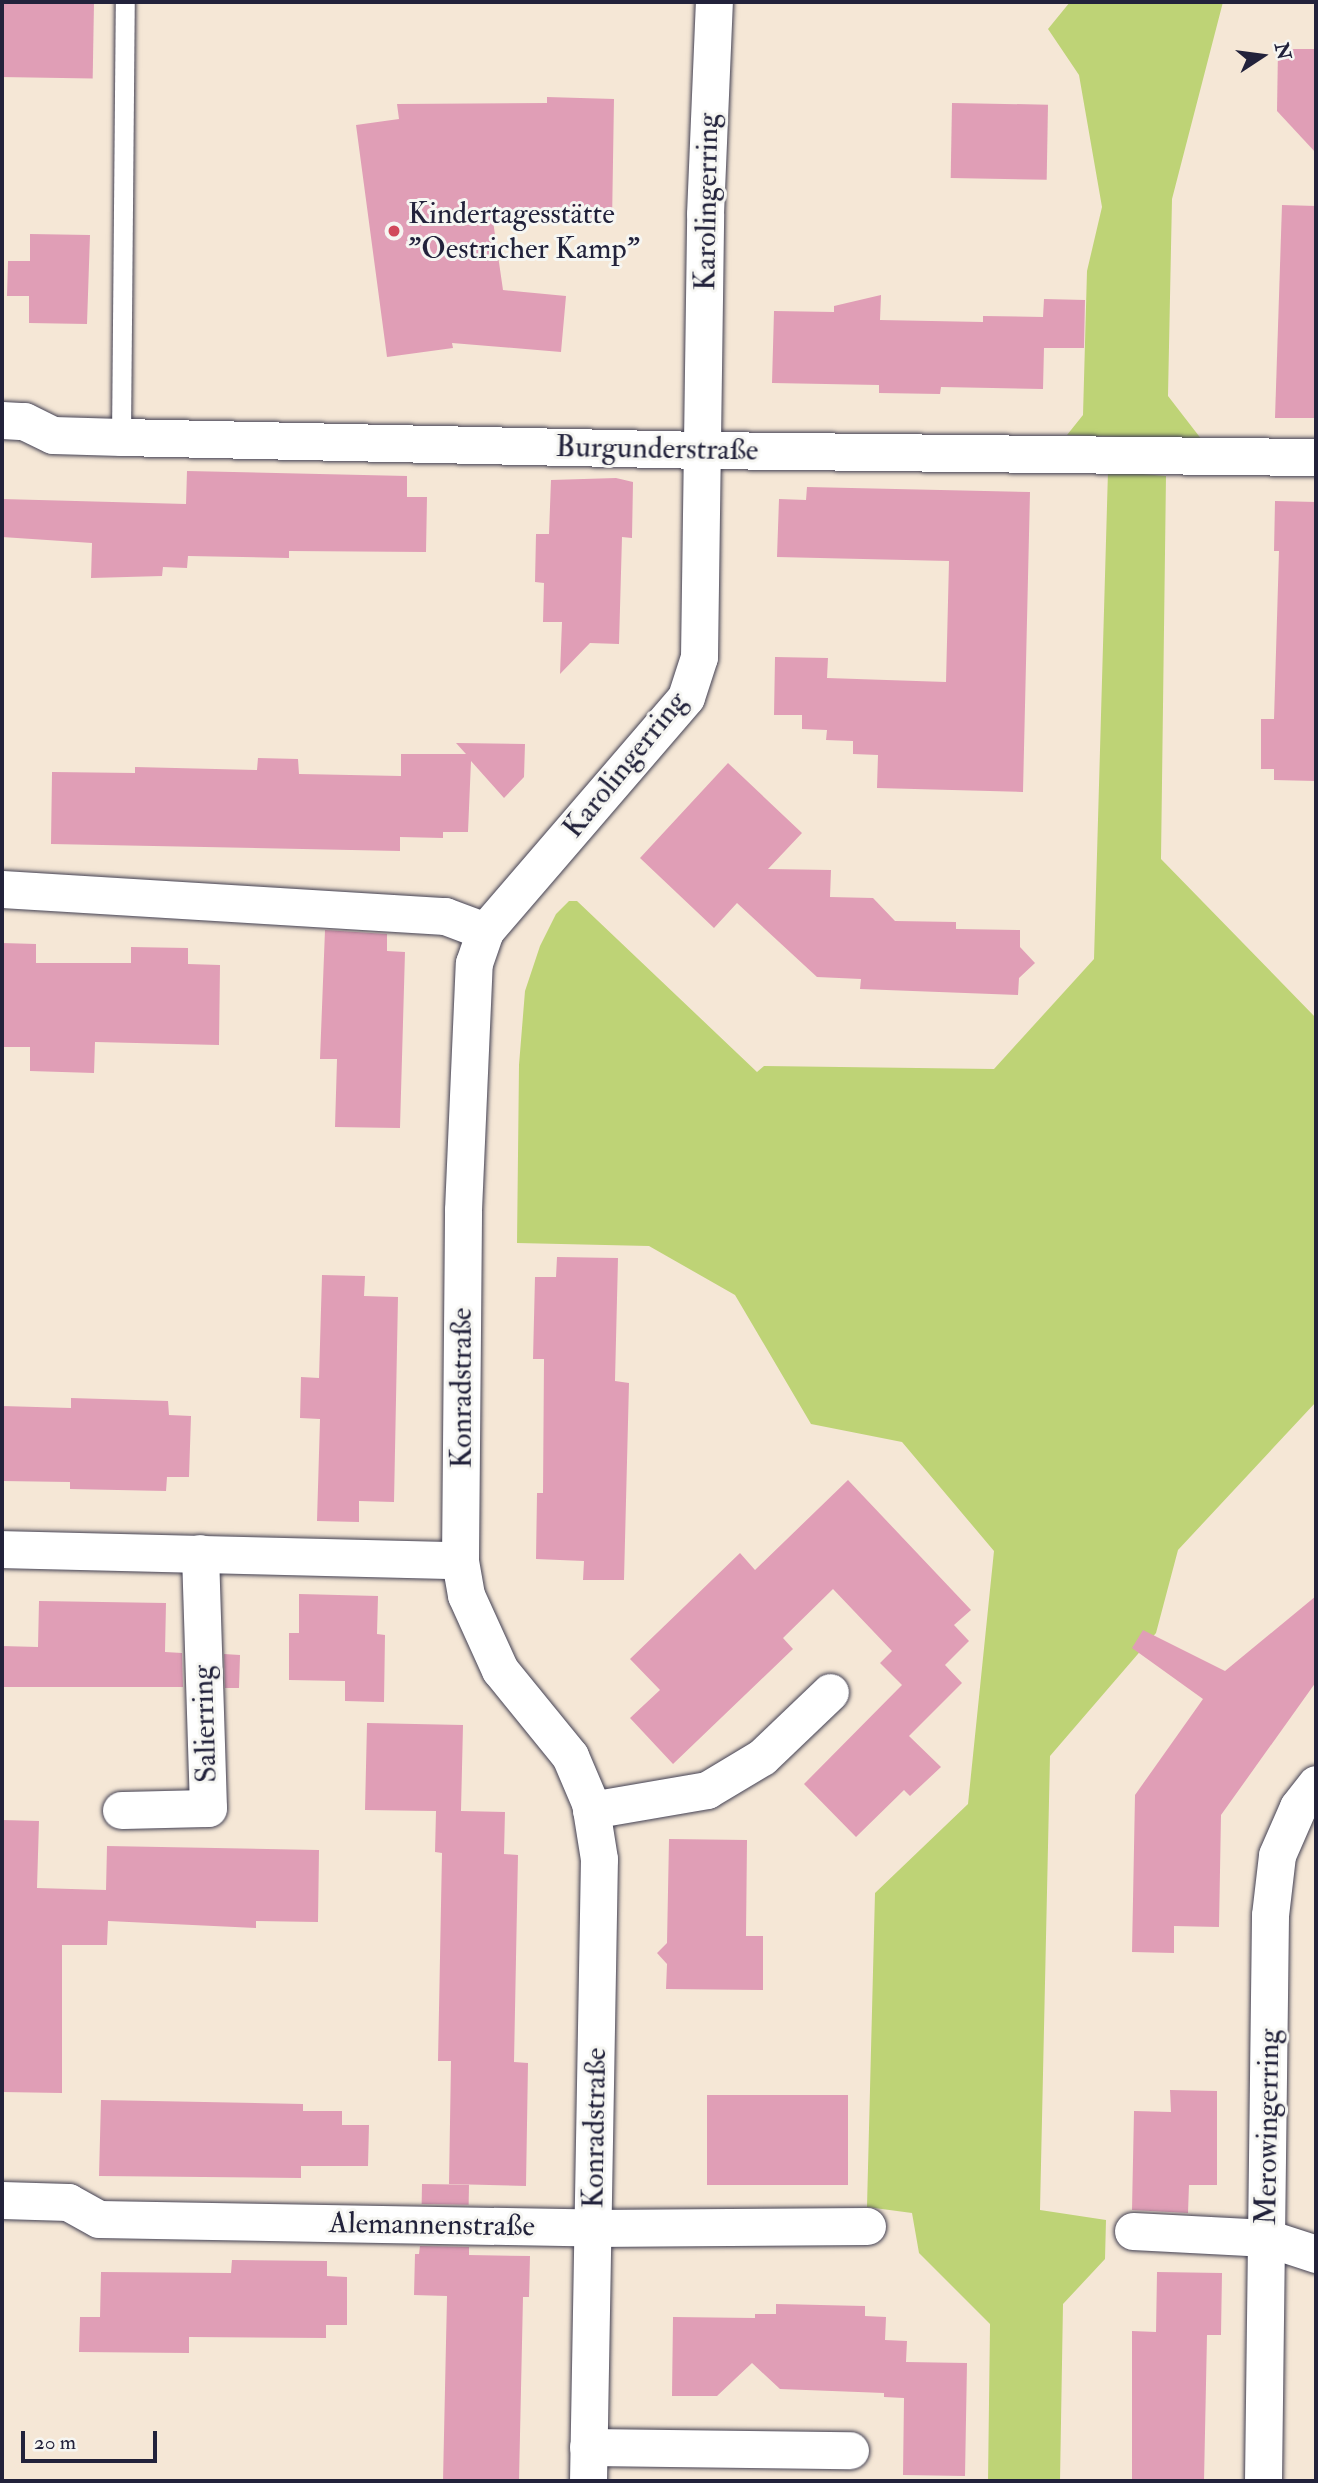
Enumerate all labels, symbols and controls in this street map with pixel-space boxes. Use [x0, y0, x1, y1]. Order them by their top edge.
north arrow [1227, 21, 1297, 91]
text: N [1269, 40, 1296, 62]
street label: Karolingerring [687, 113, 727, 291]
place label: Kindertagesstätte "Oestricher Kamp" [408, 196, 640, 266]
marker: Kindertagesstätte "Oestricher Kamp" [386, 223, 402, 239]
street label: Burgunderstraße [555, 429, 759, 469]
street label: Karolingerring [555, 685, 695, 845]
street label: Konradstraße [444, 1308, 480, 1468]
street label: Salierring [185, 1665, 225, 1783]
street label: Merowingerring [1248, 2029, 1288, 2225]
street label: Konradstraße [576, 2047, 614, 2209]
street label: Alemannenstraße [329, 2205, 535, 2245]
scale bar [24, 2416, 161, 2460]
text: 20 m [34, 2429, 76, 2456]

